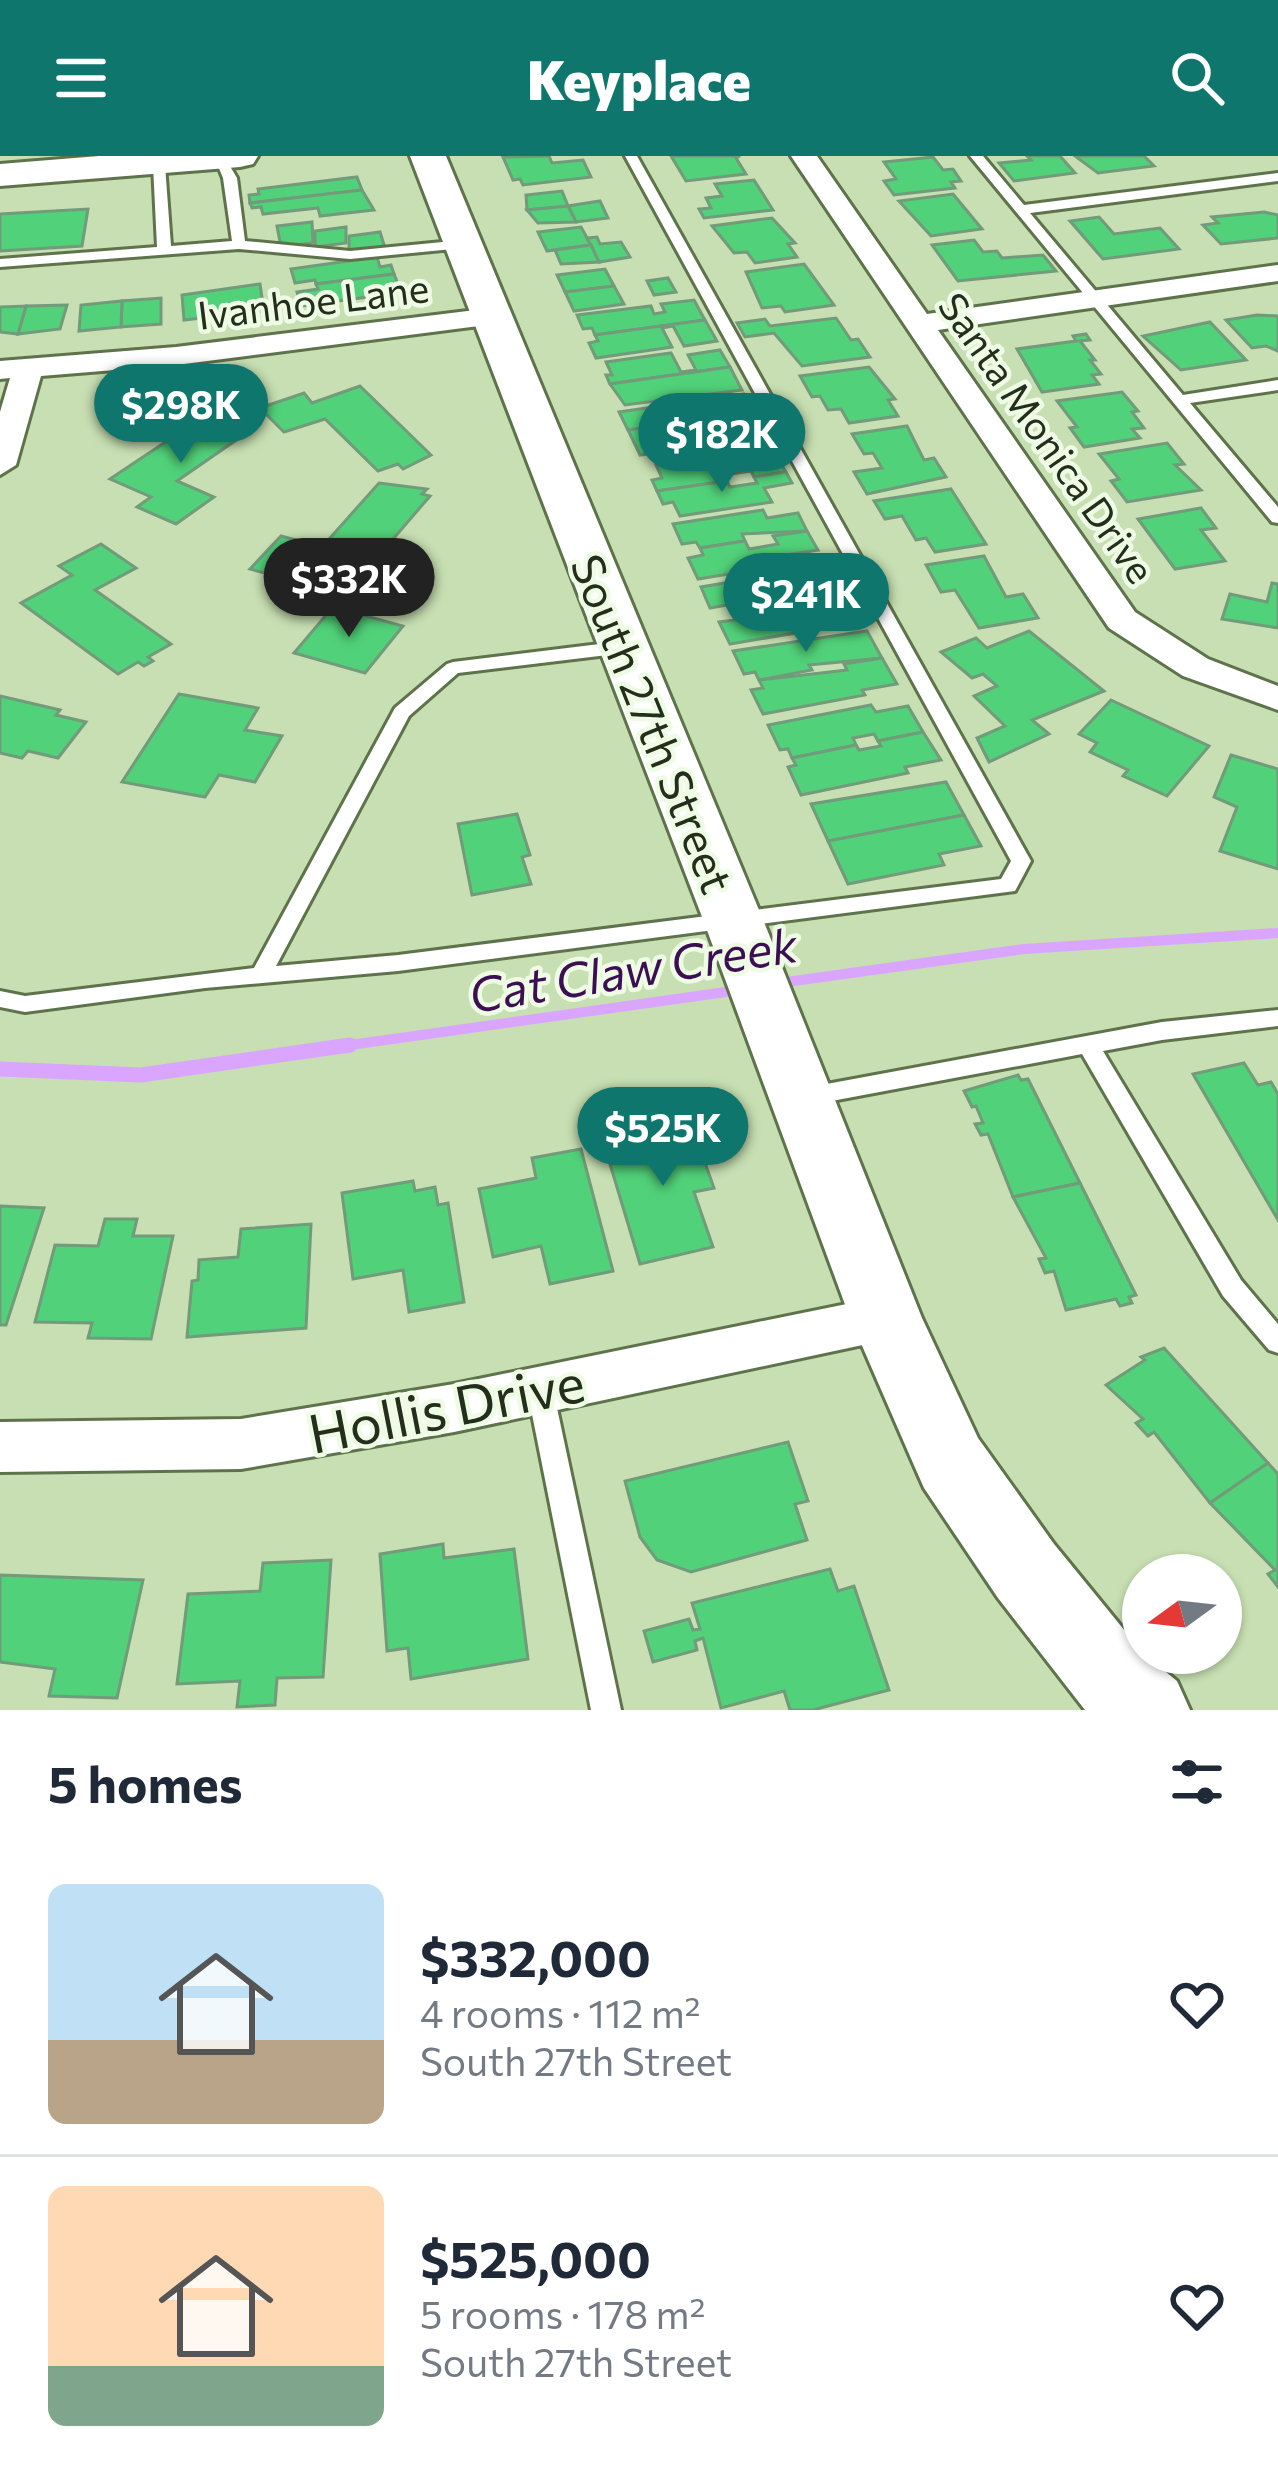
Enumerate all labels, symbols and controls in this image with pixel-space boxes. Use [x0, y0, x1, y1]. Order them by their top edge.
icon: menu [48, 45, 114, 111]
text: Keyplace [527, 45, 751, 111]
icon: search [1164, 45, 1230, 111]
street label: Ivanhoe Lane [195, 262, 431, 338]
street label: Santa Monica Drive [930, 282, 1166, 592]
pin: $298K [97, 364, 265, 466]
text: $298K [121, 379, 241, 427]
pin: $182K [638, 393, 806, 495]
text: $182K [665, 408, 779, 456]
pin: $332K [265, 538, 433, 640]
street label: South 27th Street [561, 546, 747, 900]
text: $332K [291, 553, 407, 601]
pin: $241K [722, 553, 890, 655]
text: $241K [750, 568, 862, 616]
water label: Cat Claw Creek [465, 913, 802, 1023]
pin: $525K [579, 1087, 747, 1189]
text: $525K [604, 1102, 722, 1150]
street label: Hollis Drive [303, 1347, 589, 1465]
north arrow [1122, 1554, 1242, 1674]
map controls [1122, 1554, 1242, 1674]
icon: filters [1164, 1749, 1230, 1815]
text: 5 homes [48, 1751, 243, 1814]
text: $332,000 [420, 1925, 651, 1988]
icon: home [144, 1932, 288, 2076]
icon: heart [1164, 1971, 1230, 2037]
text: 4 rooms · 112 m² [420, 1988, 700, 2036]
text: South 27th Street [420, 2036, 732, 2084]
text: $525,000 [420, 2226, 651, 2289]
icon: home [144, 2234, 288, 2378]
icon: heart [1164, 2273, 1230, 2339]
text: 5 rooms · 178 m² [420, 2289, 705, 2337]
text: South 27th Street [420, 2337, 732, 2385]

